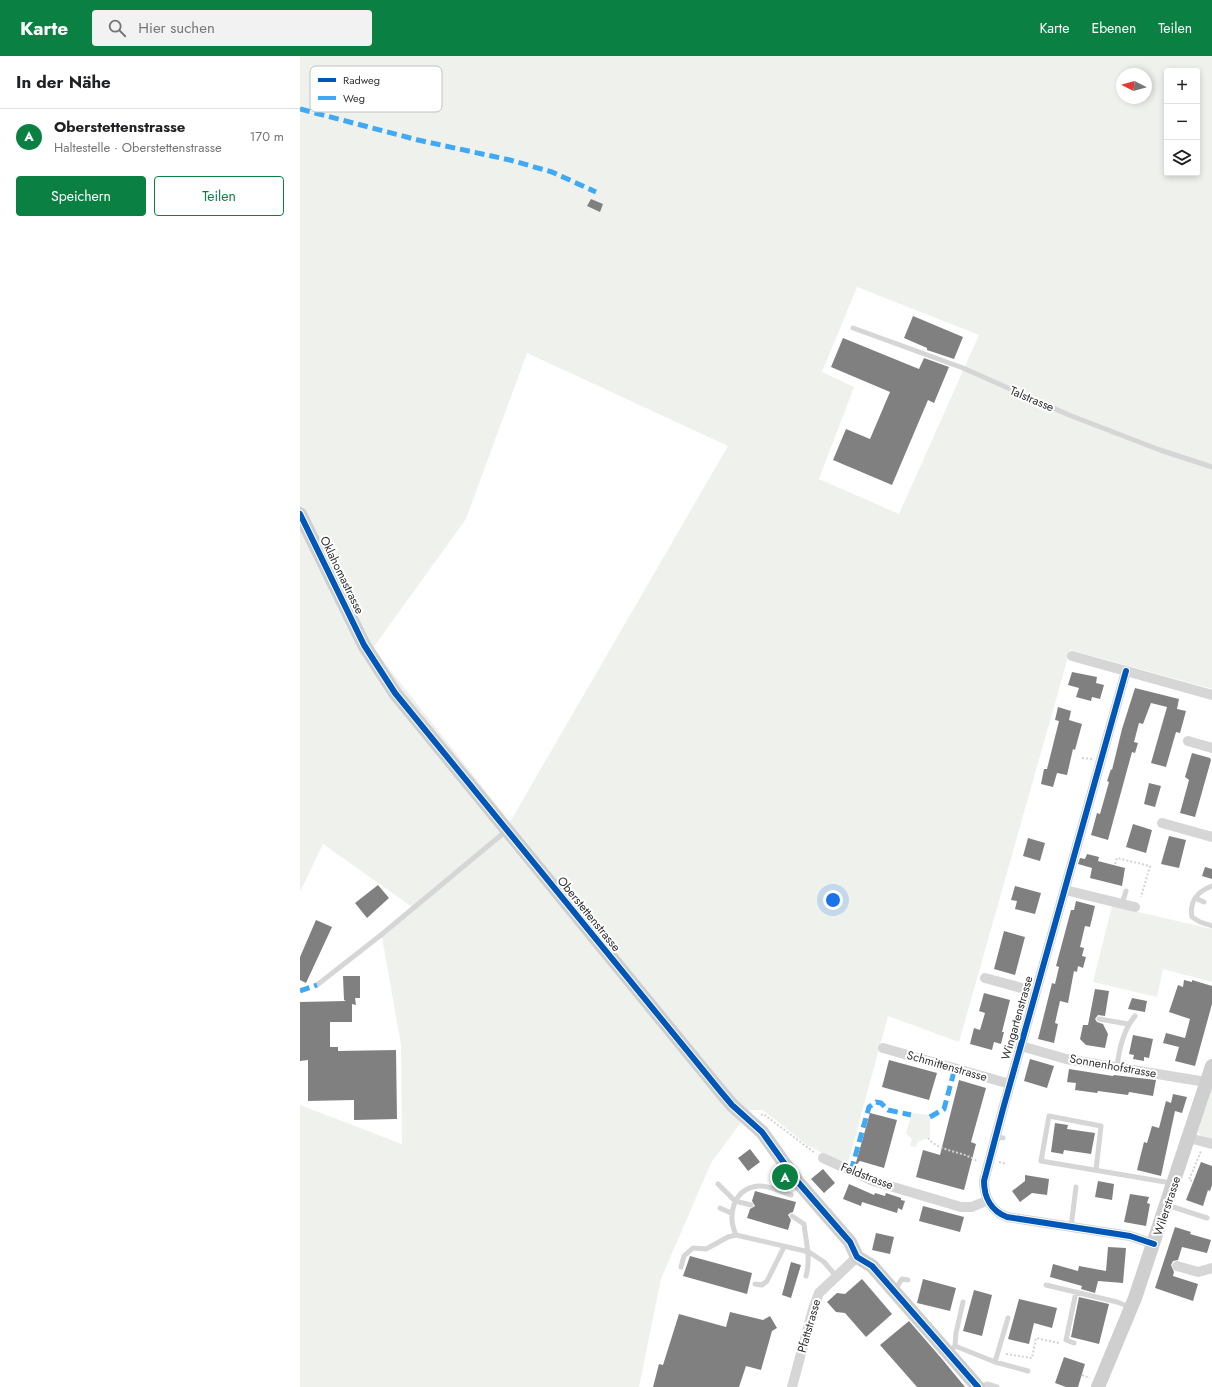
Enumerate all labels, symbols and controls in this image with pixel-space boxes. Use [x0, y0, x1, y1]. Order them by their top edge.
search box [92, 10, 372, 46]
text: Karte [20, 15, 68, 42]
icon: search [106, 17, 128, 39]
text: Hier suchen [138, 17, 215, 39]
text: Karte [1039, 18, 1069, 38]
text: Ebenen [1091, 18, 1136, 38]
text: Teilen [1158, 18, 1192, 38]
legend [310, 66, 442, 112]
north arrow [1116, 68, 1152, 104]
map controls [1164, 68, 1200, 176]
button: + [1164, 68, 1200, 104]
text: In der Nähe [16, 70, 111, 94]
text: Radweg [343, 72, 380, 88]
text: Weg [343, 90, 365, 106]
button: − [1164, 104, 1200, 140]
text: Oberstettenstrasse [54, 116, 185, 138]
text: A [24, 127, 34, 146]
text: 170 m [249, 127, 284, 146]
text: Haltestelle · Oberstettenstrasse [54, 138, 222, 157]
button: layers [1164, 140, 1200, 176]
button: Speichern [16, 176, 146, 216]
button: Teilen [154, 176, 284, 216]
street label: Talstrasse [1007, 382, 1057, 416]
street label: Oklahomastrasse [315, 533, 369, 617]
street label: Oberstettenstrasse [553, 873, 625, 955]
your location [823, 890, 843, 910]
street label: Wingartenstrasse [996, 974, 1038, 1062]
street label: Schmittenstrasse [905, 1046, 989, 1086]
street label: Sonnenhofstrasse [1068, 1050, 1158, 1082]
street label: Feldstrasse [838, 1158, 896, 1194]
pin: A [772, 1162, 798, 1192]
street label: Wilerstrasse [1149, 1174, 1185, 1238]
street label: Pfattstrasse [793, 1297, 825, 1355]

